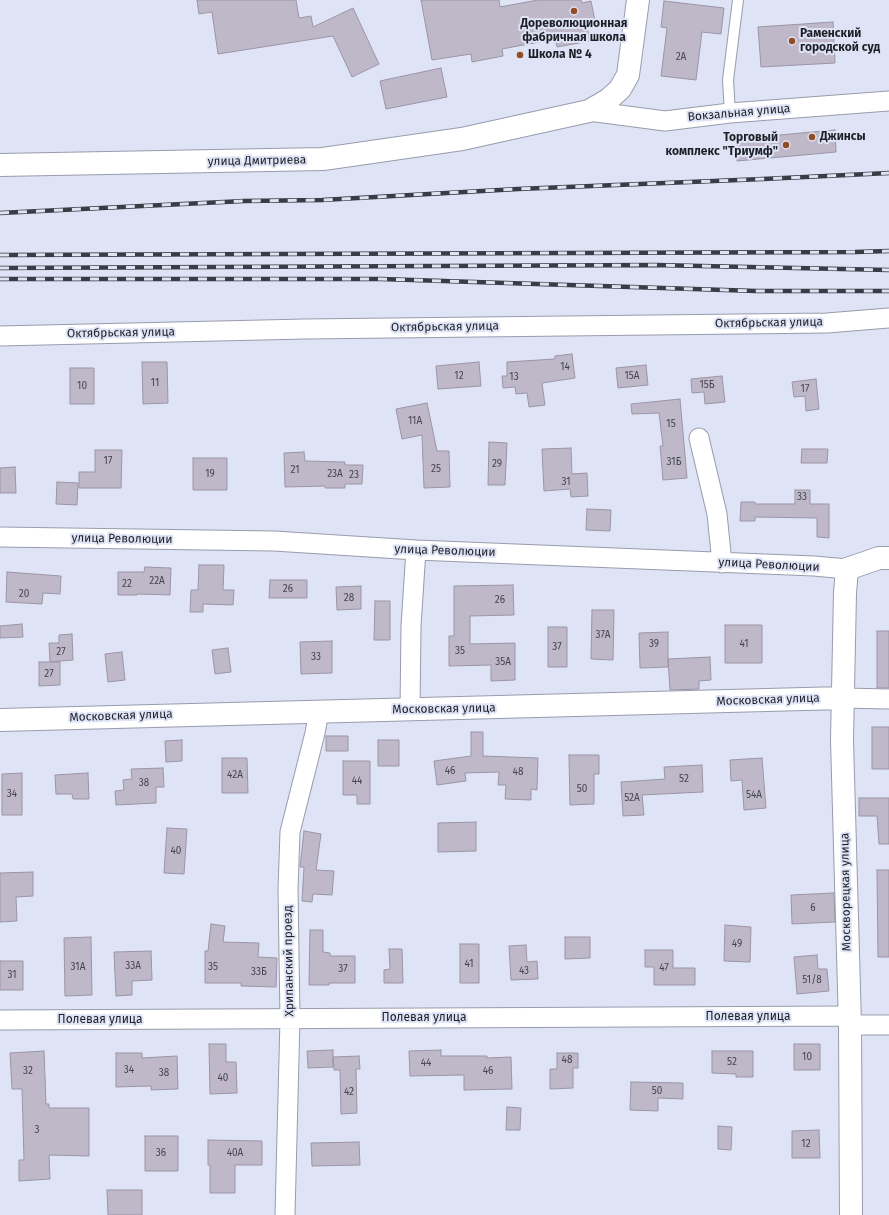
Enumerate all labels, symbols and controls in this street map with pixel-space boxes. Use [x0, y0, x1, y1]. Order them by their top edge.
marker: Дореволюционная фабричная школа [569, 6, 579, 16]
place label: Дореволюционная фабричная школа [521, 17, 627, 45]
place label: Раменский городской суд [800, 27, 880, 55]
marker: Раменский городской суд [787, 36, 797, 46]
place label: Школа № 4 [528, 48, 592, 62]
marker: Школа № 4 [515, 50, 525, 60]
house number: 2А [676, 51, 686, 63]
street label: Вокзальная улица [687, 101, 791, 125]
place label: Джинсы [820, 130, 866, 144]
place label: Торговый комплекс "Триумф" [666, 131, 778, 159]
marker: Джинсы [807, 132, 817, 142]
marker: Торговый комплекс "Триумф" [781, 140, 791, 150]
street label: улица Дмитриева [208, 153, 306, 169]
street label: Октябрьская улица [715, 315, 823, 331]
street label: Октябрьская улица [391, 319, 499, 335]
street label: Октябрьская улица [67, 325, 175, 341]
house number: 14 [560, 361, 570, 373]
house number: 12 [454, 370, 464, 382]
house number: 15А [624, 370, 640, 382]
house number: 13 [509, 371, 519, 383]
house number: 11 [151, 377, 159, 389]
house number: 15Б [699, 379, 715, 391]
house number: 10 [77, 380, 87, 392]
house number: 17 [801, 383, 809, 395]
house number: 11А [408, 415, 422, 427]
house number: 15 [666, 418, 676, 430]
house number: 17 [104, 455, 112, 467]
house number: 31Б [667, 456, 681, 468]
house number: 29 [492, 458, 502, 470]
house number: 25 [431, 463, 441, 475]
house number: 21 [290, 464, 300, 476]
house number: 19 [205, 468, 215, 480]
house number: 23А [327, 468, 343, 480]
house number: 23 [349, 469, 359, 481]
house number: 31 [561, 476, 571, 488]
house number: 33 [797, 491, 807, 503]
street label: улица Революции [71, 531, 173, 547]
street label: улица Революции [394, 542, 496, 560]
street label: улица Революции [718, 555, 820, 575]
house number: 22А [149, 575, 165, 587]
house number: 22 [122, 578, 132, 590]
house number: 26 [283, 583, 293, 595]
house number: 20 [19, 588, 29, 600]
house number: 28 [344, 592, 354, 604]
house number: 26 [495, 594, 505, 606]
house number: 37А [596, 629, 610, 641]
house number: 39 [649, 638, 659, 650]
house number: 41 [739, 638, 749, 650]
house number: 37 [552, 641, 562, 653]
house number: 35 [455, 645, 465, 657]
house number: 27 [56, 646, 66, 658]
house number: 33 [311, 651, 321, 663]
house number: 35А [495, 656, 511, 668]
house number: 27 [44, 668, 54, 680]
street label: Московская улица [716, 691, 820, 709]
street label: Московская улица [392, 701, 496, 717]
street label: Московская улица [69, 707, 173, 725]
house number: 46 [445, 765, 455, 777]
house number: 48 [513, 766, 523, 778]
house number: 42А [227, 769, 243, 781]
house number: 52 [679, 773, 689, 785]
house number: 44 [352, 775, 362, 787]
house number: 38 [139, 777, 149, 789]
house number: 50 [577, 783, 587, 795]
house number: 34 [7, 788, 17, 800]
house number: 54А [746, 789, 762, 801]
house number: 52А [624, 792, 640, 804]
street label: Москворецкая улица [838, 833, 854, 951]
house number: 40 [171, 845, 181, 857]
house number: 6 [810, 902, 816, 914]
street label: Хрипанский проезд [281, 905, 297, 1017]
house number: 49 [732, 938, 742, 950]
house number: 41 [464, 958, 474, 970]
house number: 33А [125, 960, 141, 972]
house number: 31А [71, 961, 85, 973]
house number: 35 [208, 961, 218, 973]
house number: 47 [659, 962, 669, 974]
house number: 37 [338, 963, 348, 975]
house number: 43 [519, 965, 529, 977]
house number: 33Б [251, 966, 267, 978]
house number: 31 [7, 969, 17, 981]
house number: 51/8 [802, 974, 822, 986]
street label: Полевая улица [706, 1010, 790, 1024]
street label: Полевая улица [382, 1011, 466, 1025]
street label: Полевая улица [58, 1013, 142, 1027]
house number: 10 [802, 1051, 812, 1063]
house number: 48 [562, 1054, 572, 1066]
house number: 52 [727, 1056, 737, 1068]
house number: 44 [421, 1057, 431, 1069]
house number: 34 [124, 1064, 134, 1076]
house number: 32 [23, 1065, 33, 1077]
house number: 46 [483, 1065, 493, 1077]
house number: 38 [159, 1067, 169, 1079]
house number: 40 [218, 1072, 228, 1084]
house number: 50 [652, 1085, 662, 1097]
house number: 42 [344, 1086, 354, 1098]
house number: 3 [35, 1124, 39, 1136]
house number: 12 [801, 1138, 811, 1150]
house number: 36 [156, 1147, 166, 1159]
house number: 40А [227, 1147, 243, 1159]

